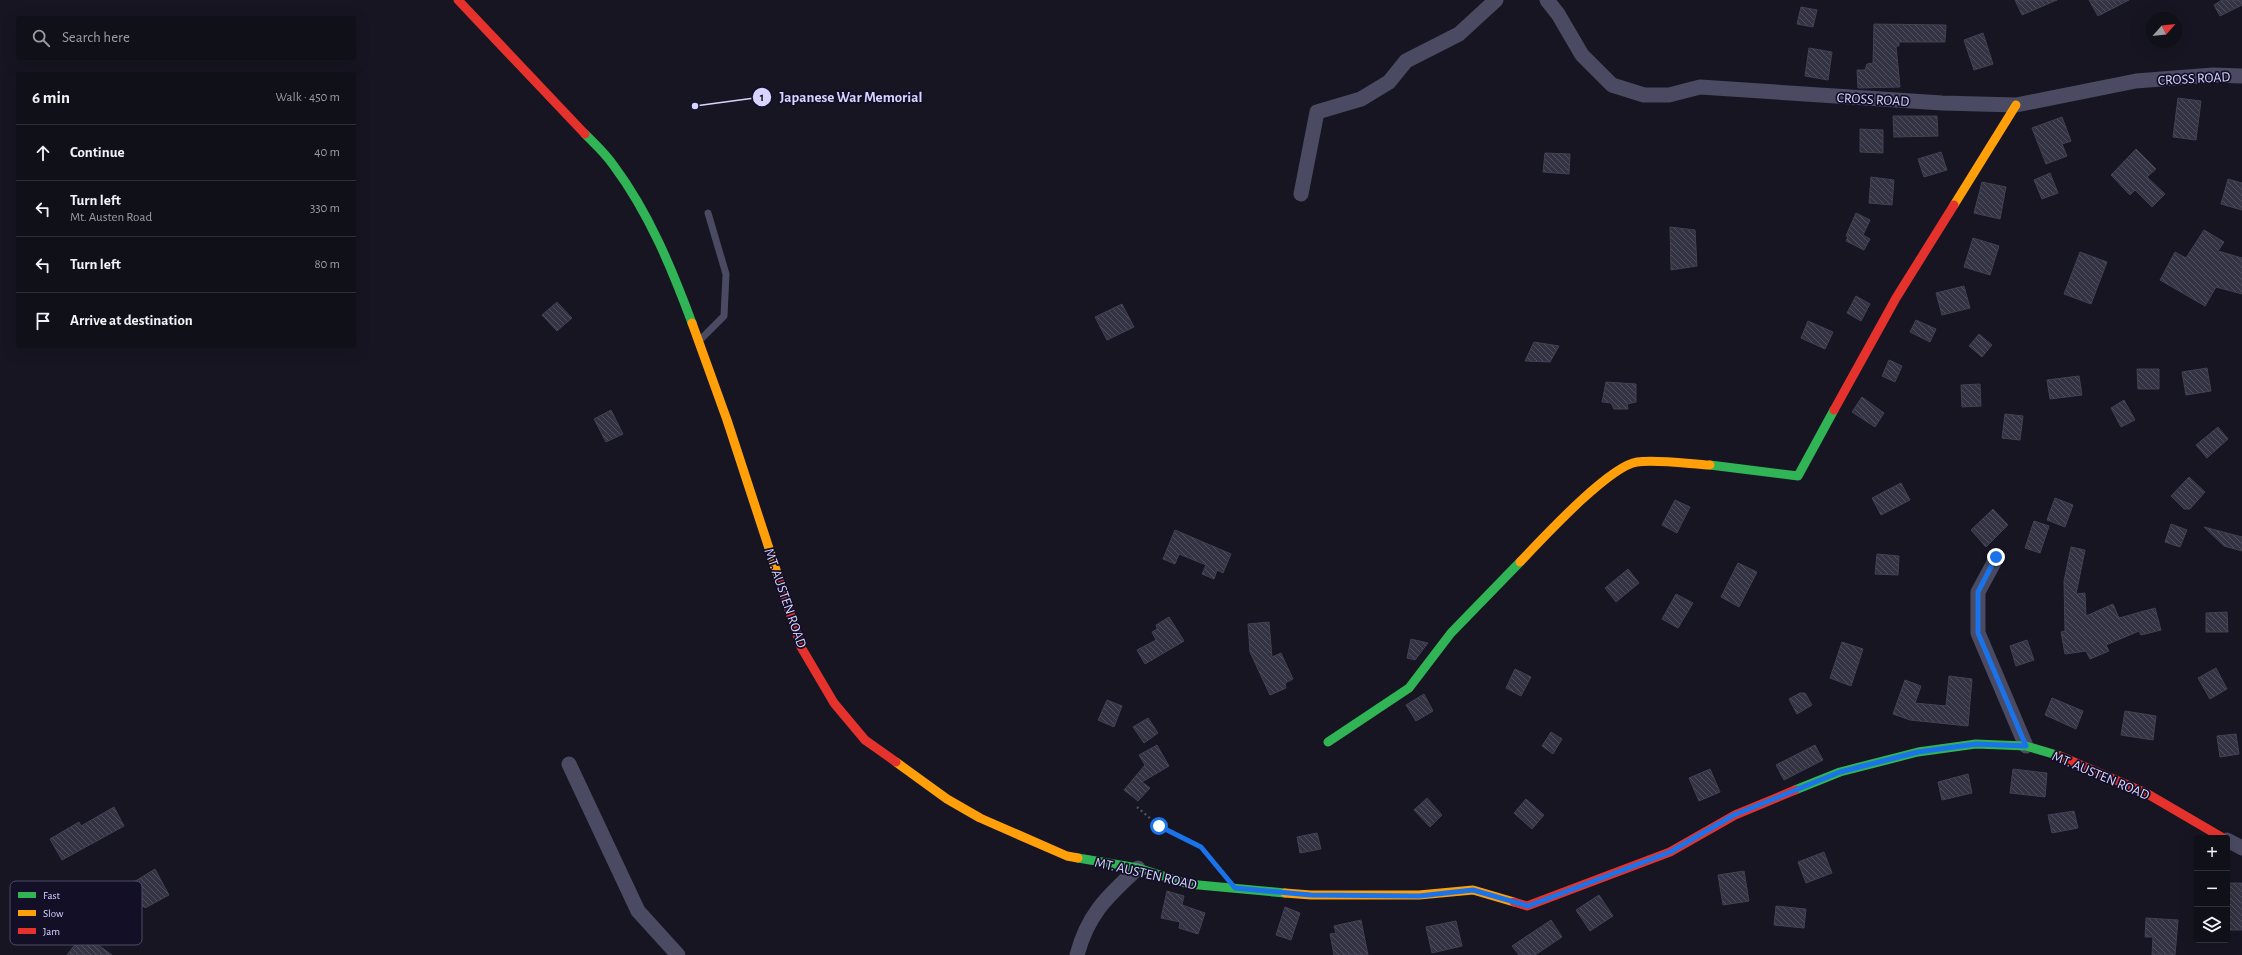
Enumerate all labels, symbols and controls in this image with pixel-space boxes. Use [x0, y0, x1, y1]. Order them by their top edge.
north arrow [2146, 12, 2182, 48]
search box [16, 16, 356, 60]
icon: search [30, 27, 52, 49]
text: Search here [62, 30, 130, 45]
street label: CROSS ROAD [2157, 70, 2231, 88]
callout: Japanese War Memorial [752, 84, 930, 111]
text: 6 min [32, 89, 70, 106]
text: Japanese War Memorial [780, 90, 922, 105]
text: Walk · 450 m [276, 91, 340, 104]
text: 1 [760, 91, 764, 103]
street label: CROSS ROAD [1836, 91, 1910, 109]
icon: ahead [32, 142, 54, 164]
text: Continue [70, 145, 125, 160]
text: 40 m [314, 146, 340, 159]
text: Turn left [70, 193, 121, 208]
icon: left [32, 198, 54, 220]
text: 330 m [310, 202, 340, 215]
text: Mt. Austen Road [70, 211, 152, 224]
icon: left [32, 254, 54, 276]
text: Turn left [70, 257, 121, 272]
text: 80 m [314, 258, 340, 271]
icon: arrive [32, 310, 54, 332]
text: Arrive at destination [70, 313, 193, 328]
street label: MT. AUSTEN ROAD [761, 547, 809, 650]
route end [1987, 548, 2005, 566]
street label: MT. AUSTEN ROAD [2050, 749, 2151, 803]
route start [1150, 817, 1168, 835]
map controls [2194, 835, 2230, 943]
button: + [2194, 835, 2230, 871]
street label: MT. AUSTEN ROAD [1093, 855, 1198, 893]
button: − [2194, 871, 2230, 907]
legend [10, 881, 142, 945]
text: Fast [43, 890, 61, 901]
button: layers [2194, 907, 2230, 943]
text: Slow [43, 908, 64, 919]
text: Jam [43, 926, 60, 937]

